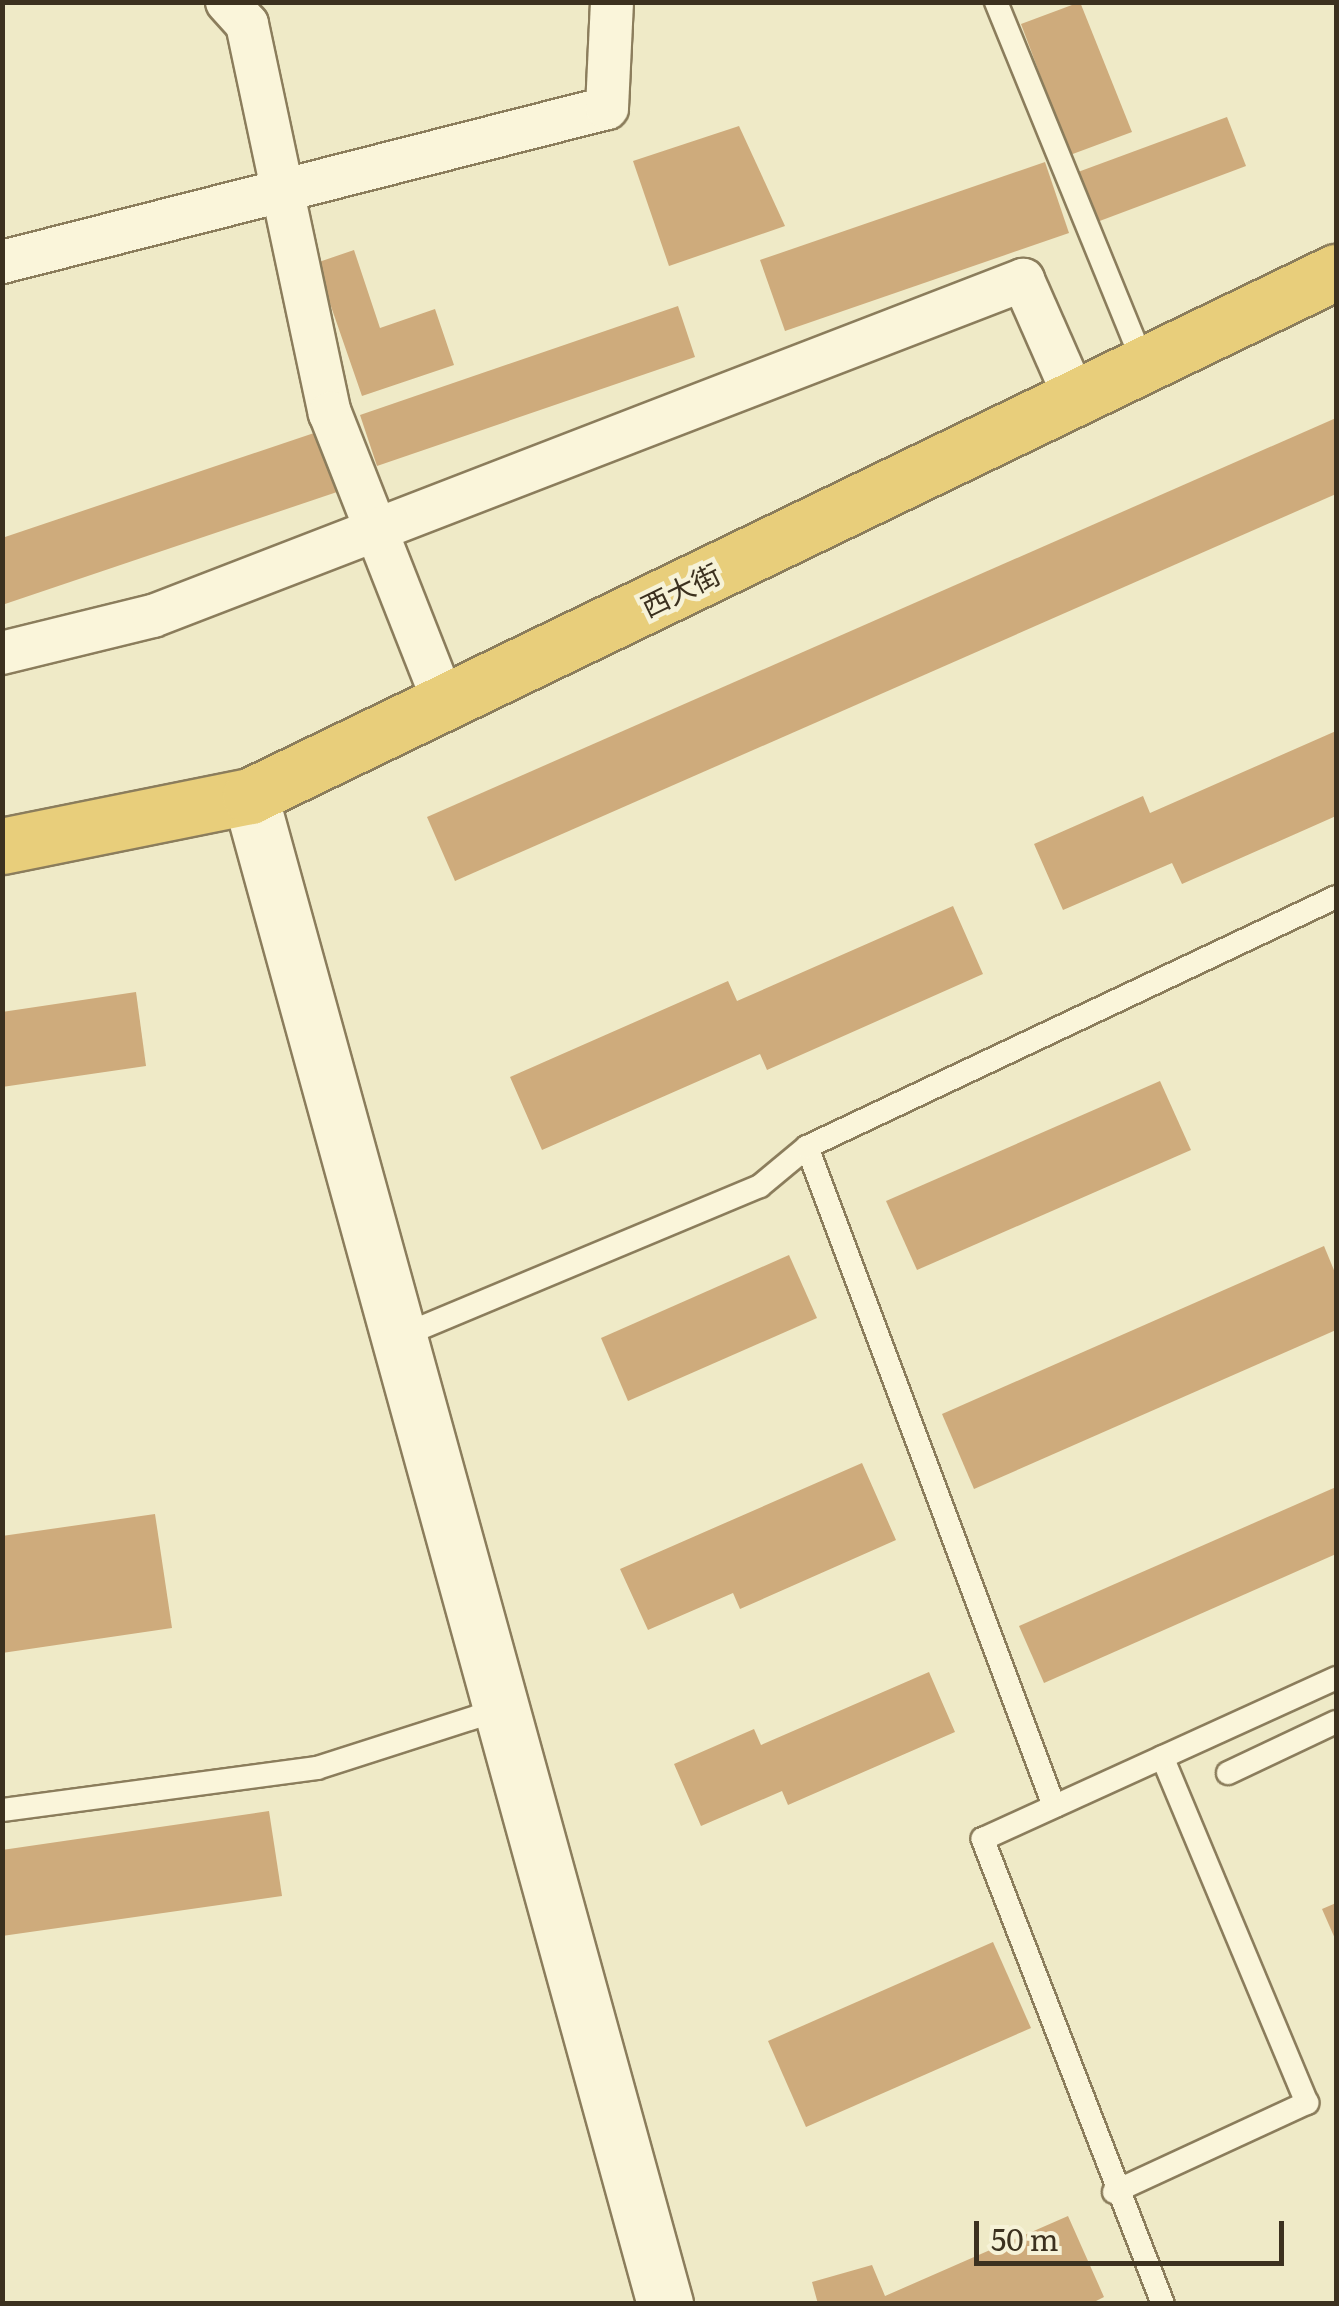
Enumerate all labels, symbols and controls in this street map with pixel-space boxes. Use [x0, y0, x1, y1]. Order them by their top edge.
street label: 西大街 [635, 555, 725, 623]
scale bar [979, 2201, 1289, 2263]
text: 50 m [991, 2216, 1059, 2260]

